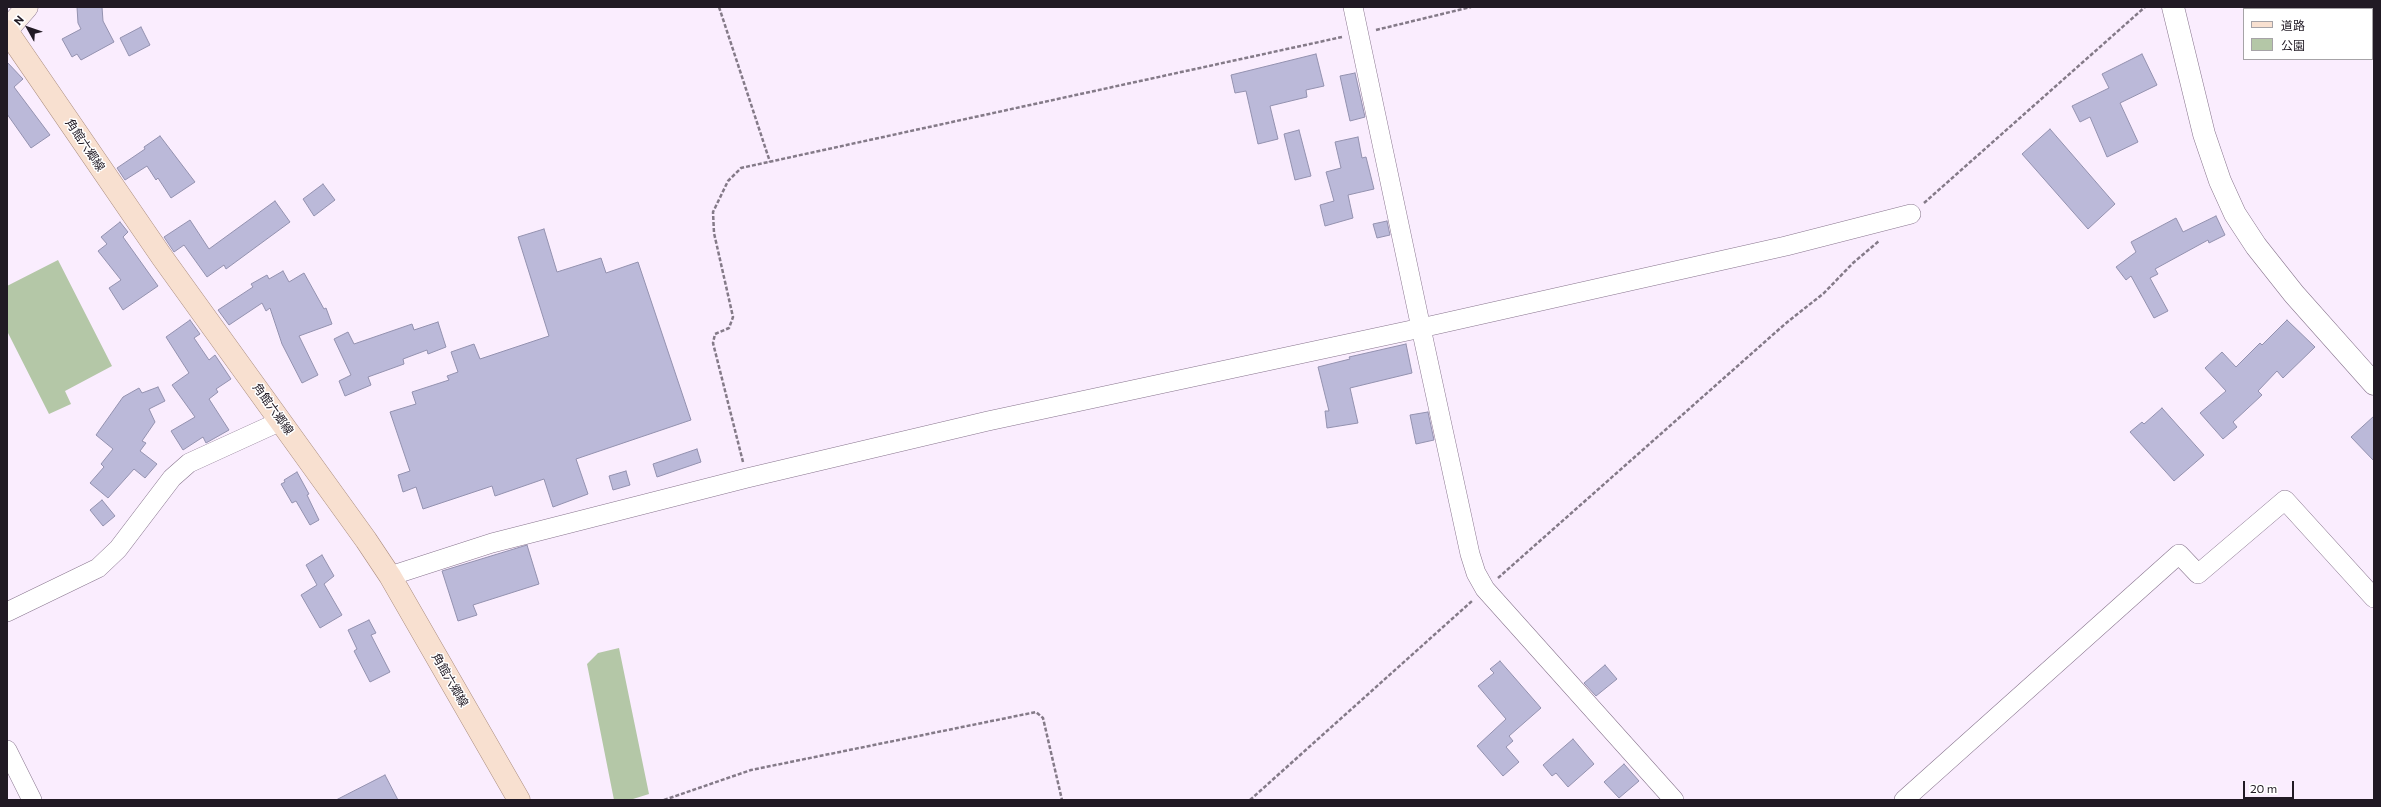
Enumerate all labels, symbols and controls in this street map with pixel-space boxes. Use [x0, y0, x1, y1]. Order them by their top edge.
north arrow [8, 8, 48, 48]
legend [2243, 8, 2373, 60]
text: N [11, 13, 26, 27]
text: 道路 [2281, 18, 2305, 32]
text: 公園 [2281, 38, 2305, 52]
street label: 角館六郷線 [62, 116, 108, 174]
street label: 角館六郷線 [250, 380, 296, 438]
street label: 角館六郷線 [429, 650, 471, 710]
scale bar [2245, 773, 2296, 799]
text: 20 m [2250, 781, 2277, 795]

